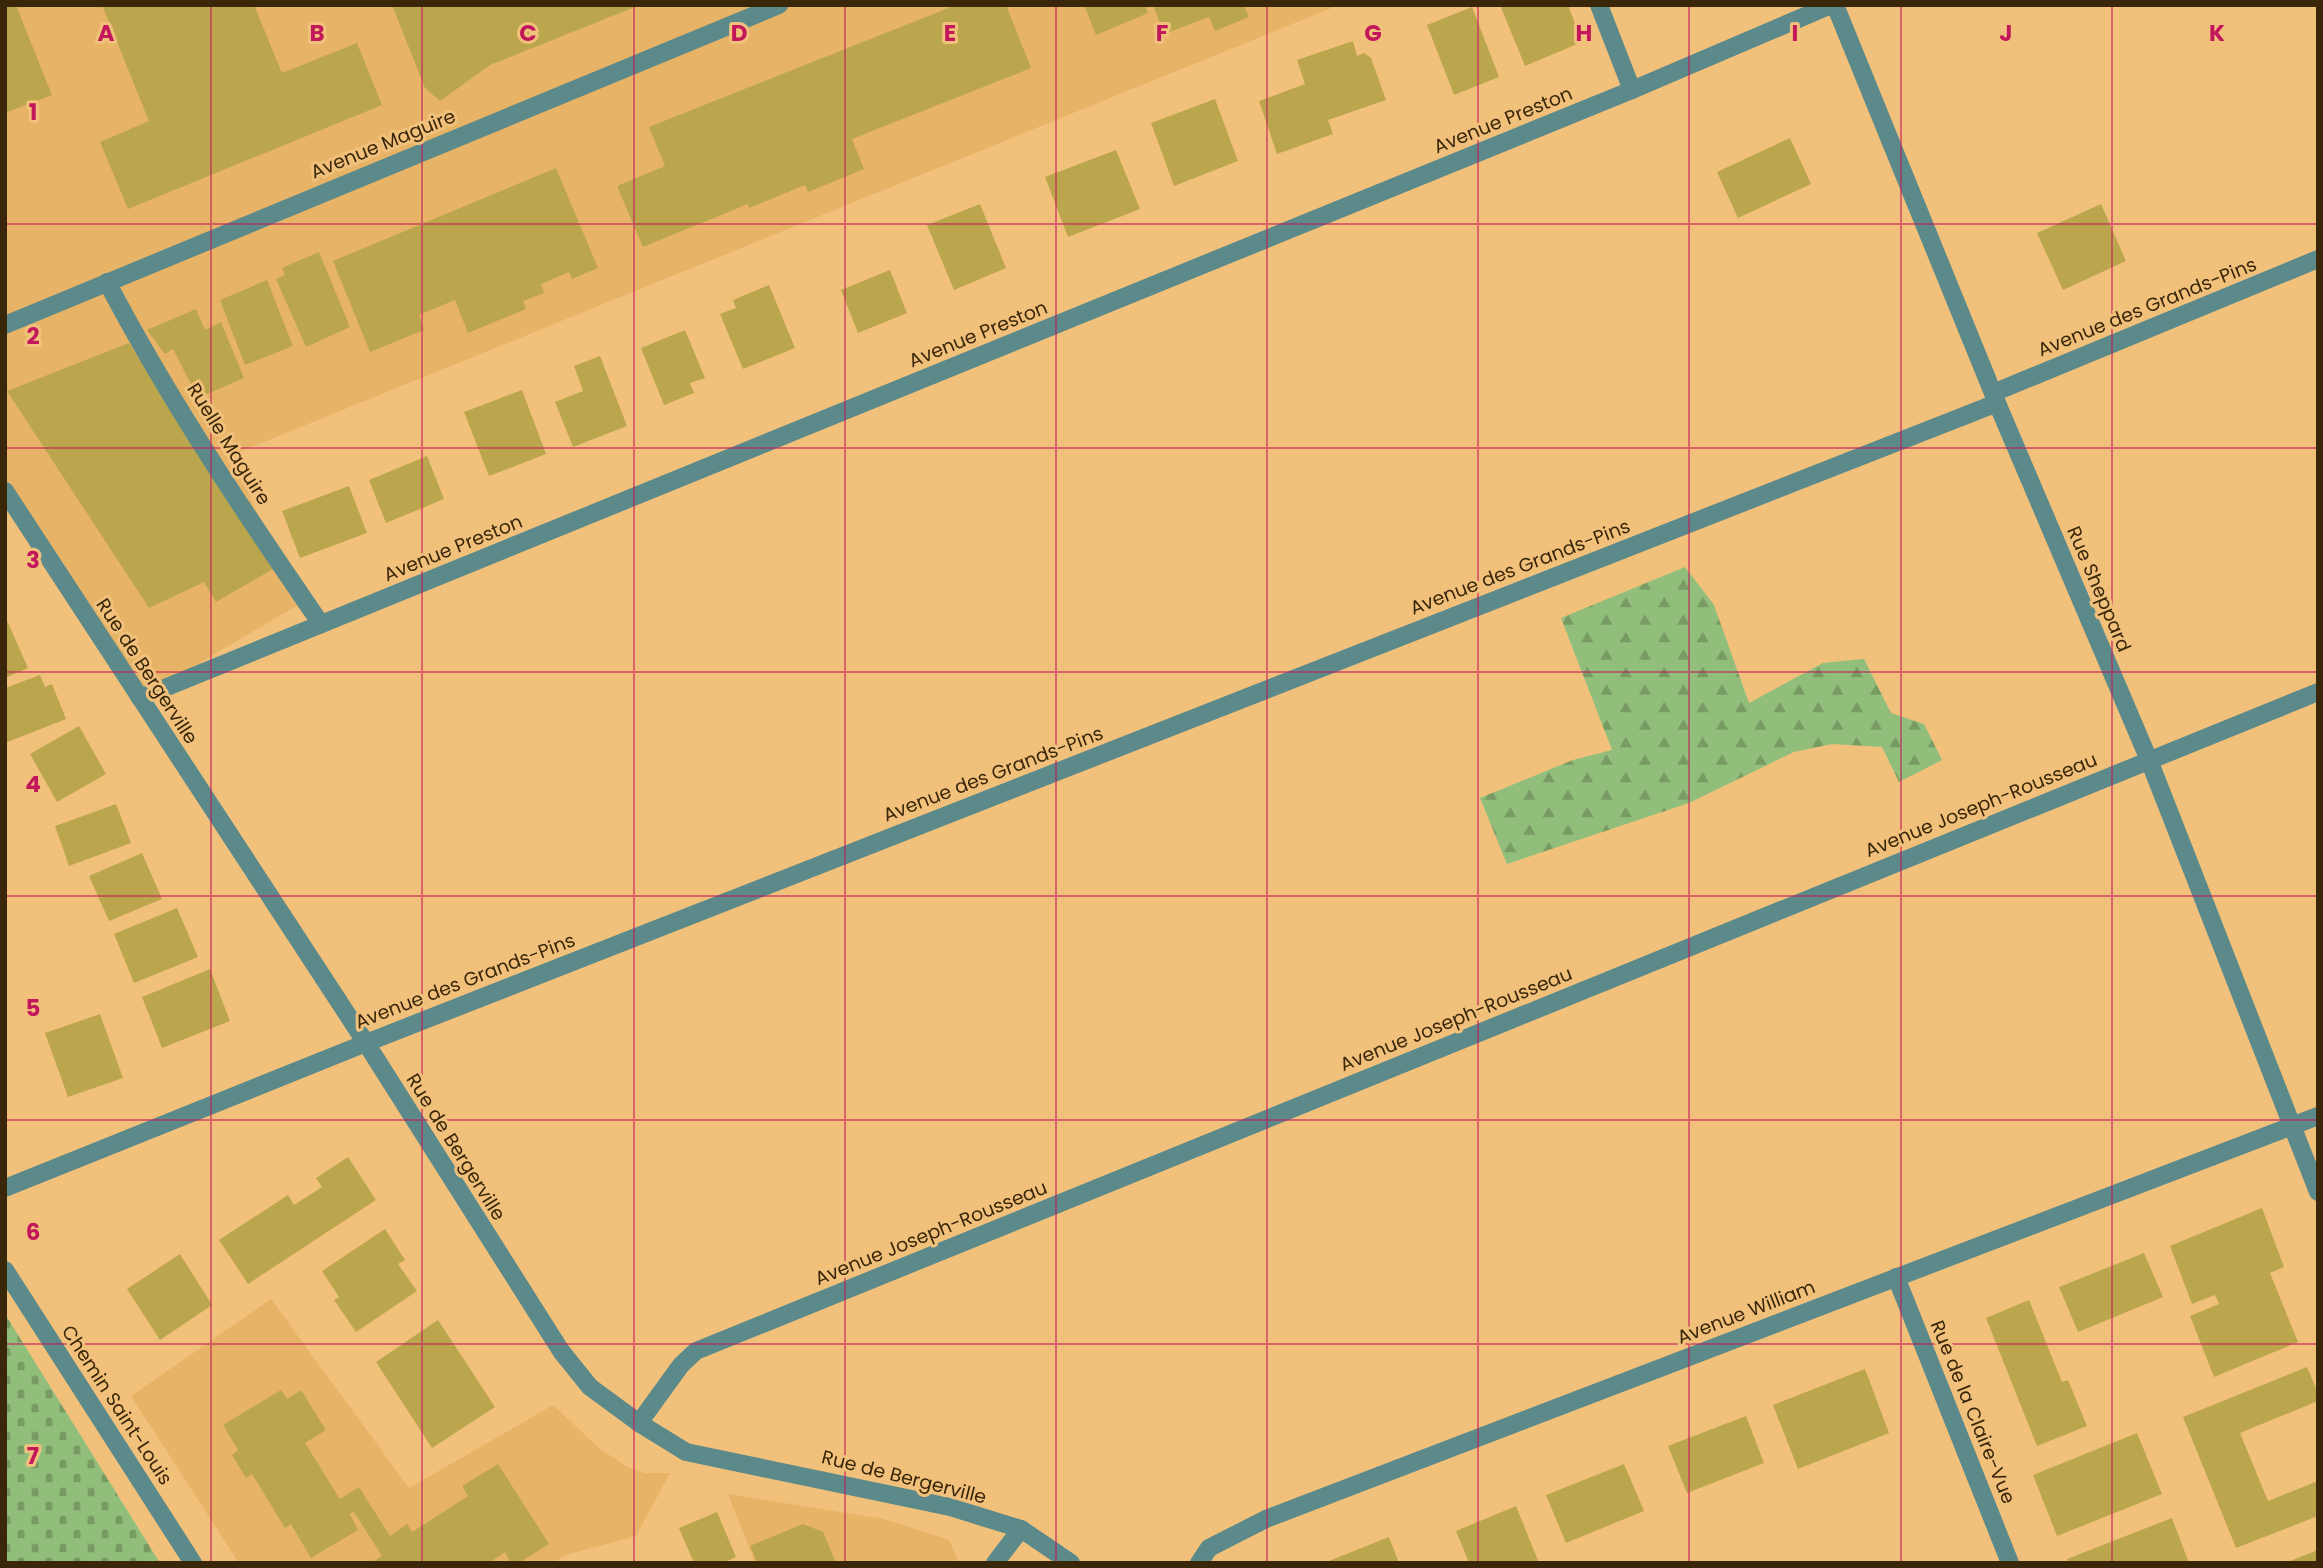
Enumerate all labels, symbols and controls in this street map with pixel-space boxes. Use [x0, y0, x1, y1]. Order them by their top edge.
text: A [98, 17, 115, 49]
text: B [309, 17, 325, 49]
text: C [519, 17, 537, 49]
text: D [731, 17, 747, 49]
text: E [944, 17, 956, 49]
text: F [1156, 17, 1168, 49]
text: G [1364, 17, 1382, 49]
text: H [1576, 17, 1592, 49]
text: I [1792, 17, 1798, 49]
text: J [1999, 17, 2013, 49]
text: K [2209, 17, 2225, 49]
street label: Avenue Preston [1430, 80, 1576, 160]
text: 1 [29, 96, 37, 128]
street label: Avenue Maguire [306, 103, 460, 185]
street label: Avenue des Grands-Pins [2034, 251, 2260, 363]
street label: Avenue Preston [905, 294, 1051, 374]
text: 2 [26, 320, 40, 352]
street label: Ruelle Maguire [181, 378, 277, 510]
street label: Avenue Preston [380, 508, 526, 588]
street label: Avenue des Grands-Pins [1406, 512, 1634, 622]
street label: Rue Sheppard [2060, 522, 2138, 656]
text: 3 [26, 544, 40, 576]
street label: Rue de Bergerville [90, 593, 204, 749]
street label: Avenue des Grands-Pins [879, 719, 1107, 829]
street label: Avenue Joseph-Rousseau [1861, 746, 2101, 864]
text: 4 [25, 768, 41, 800]
street label: Avenue des Grands-Pins [351, 926, 579, 1036]
street label: Avenue Joseph-Rousseau [1336, 960, 1576, 1078]
text: 5 [26, 992, 40, 1024]
street label: Rue de Bergerville [400, 1068, 512, 1226]
street label: Avenue Joseph-Rousseau [811, 1174, 1051, 1292]
text: 6 [26, 1216, 40, 1248]
street label: Avenue William [1673, 1273, 1819, 1351]
street label: Rue de la Claire-Vue [1924, 1316, 2022, 1508]
street label: Chemin Saint-Louis [55, 1320, 179, 1490]
text: 7 [27, 1440, 39, 1472]
street label: Rue de Bergerville [819, 1443, 989, 1511]

